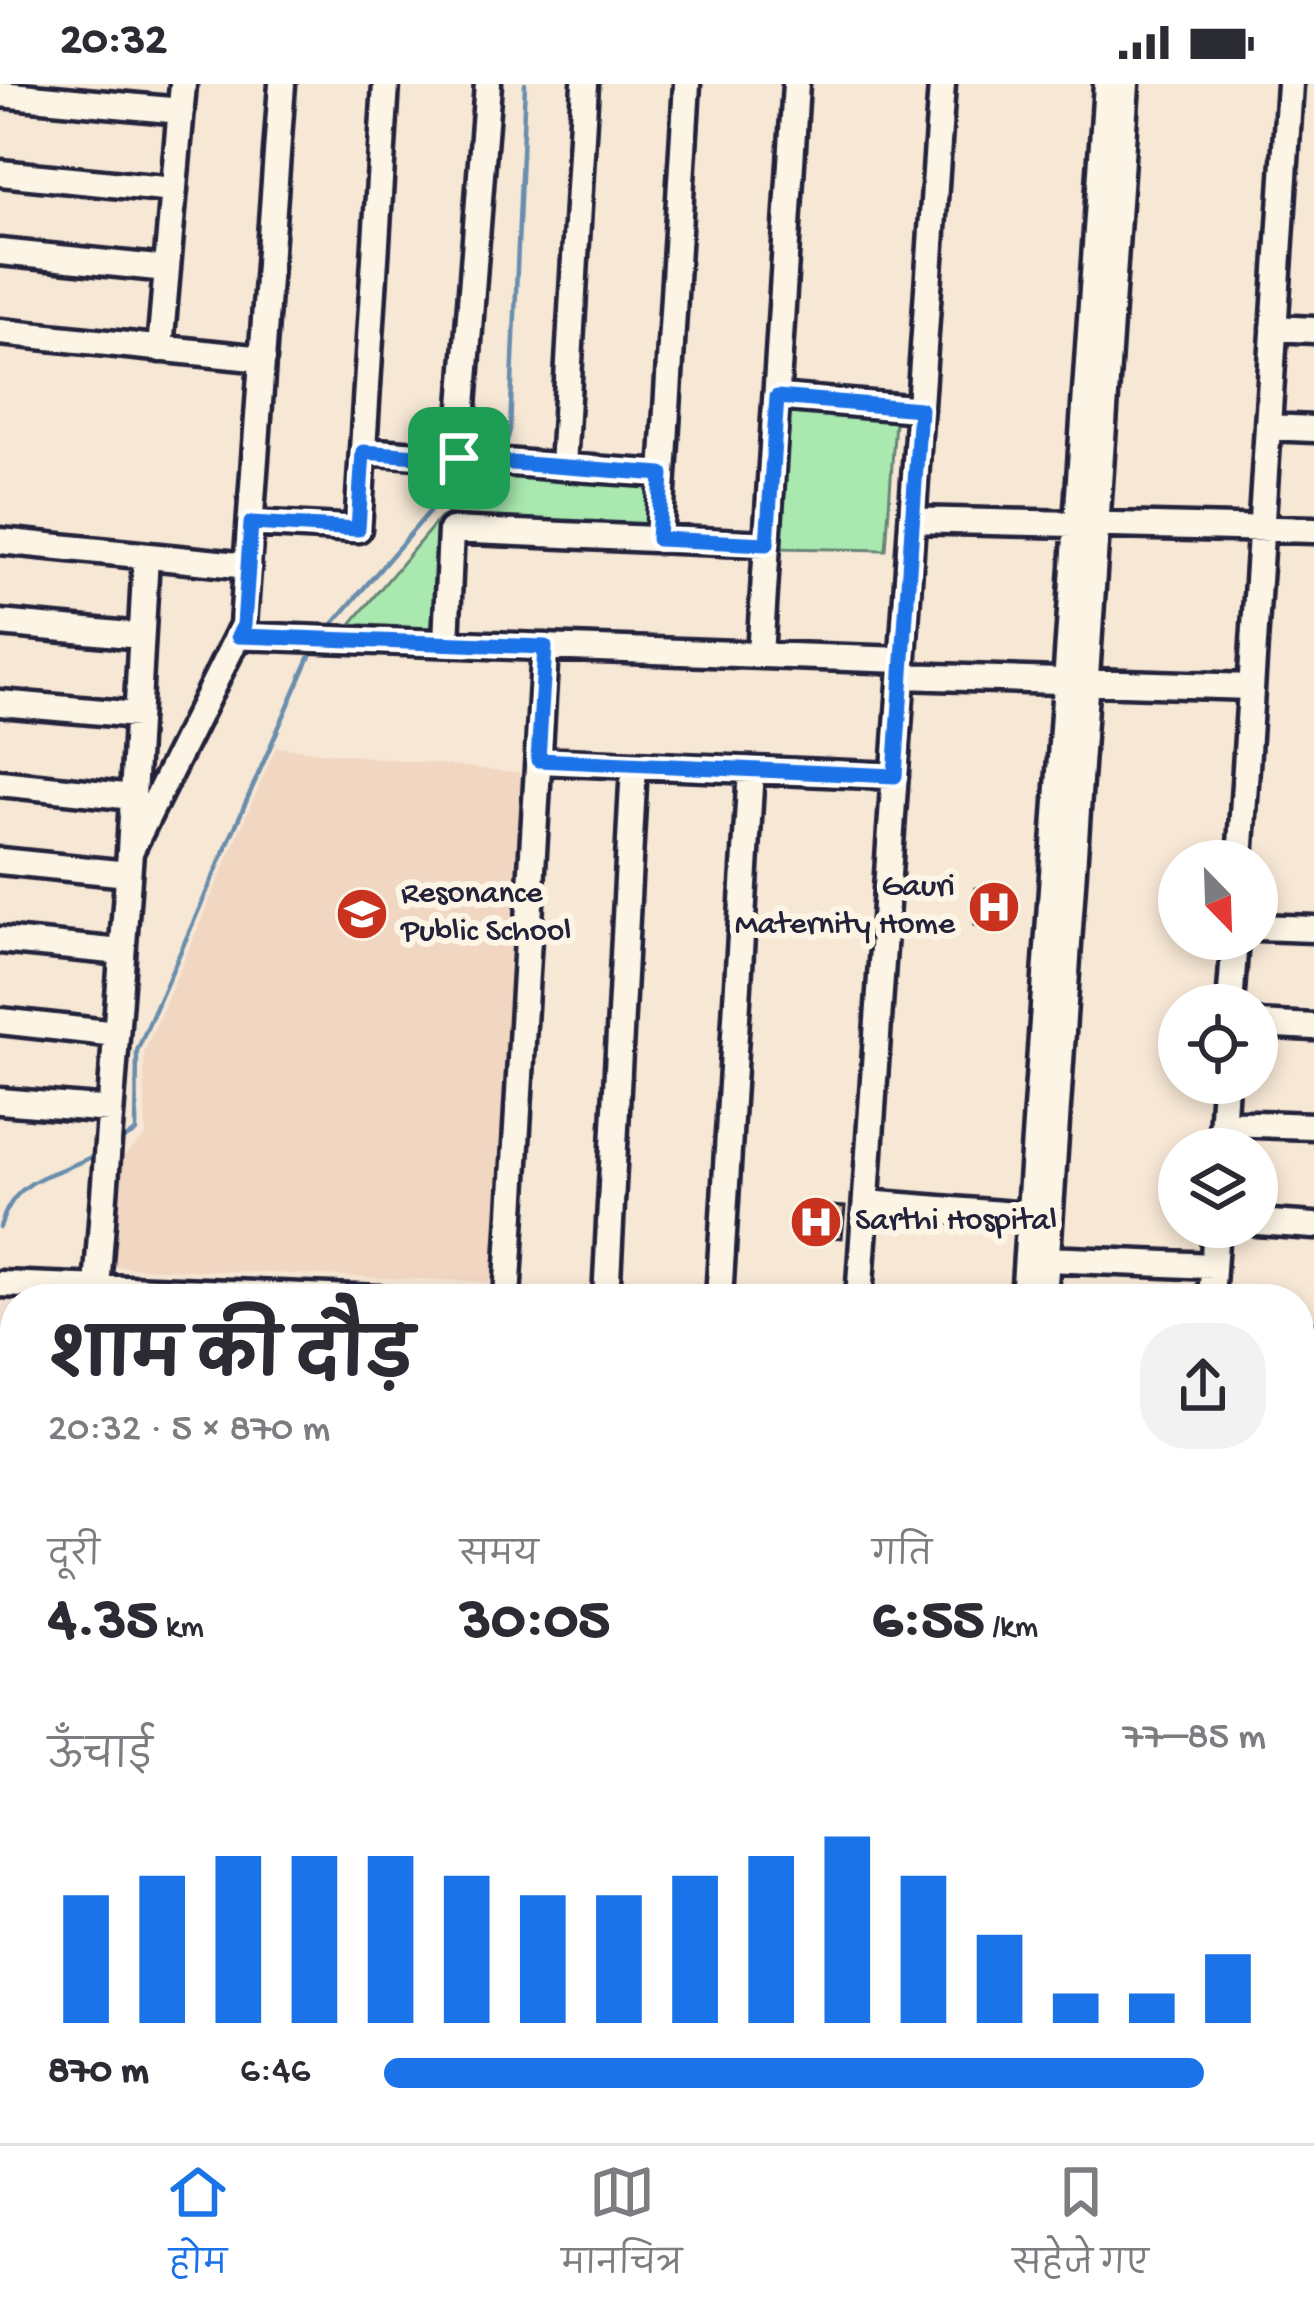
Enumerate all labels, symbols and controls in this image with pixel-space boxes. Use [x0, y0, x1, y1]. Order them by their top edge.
text: 20:32 [60, 16, 167, 69]
pin [408, 407, 510, 509]
icon: arrive [426, 425, 492, 491]
north arrow [1158, 840, 1278, 960]
map controls [1158, 840, 1278, 1248]
place label: Gauri Maternity Home [735, 869, 956, 945]
place label: Resonance Public School [400, 876, 571, 952]
hospital icon: Gauri Maternity Home [966, 879, 1022, 935]
school or university icon: Resonance Public School [334, 886, 390, 942]
button: locate [1158, 984, 1278, 1104]
button: layers [1158, 1128, 1278, 1248]
hospital icon: Sarthi Hospital [788, 1194, 844, 1250]
place label: Sarthi Hospital [855, 1203, 1057, 1241]
button: share [1140, 1323, 1266, 1449]
text: शाम की दौड़ [48, 1324, 413, 1402]
text: 20:32 · 5 × 870 m [48, 1408, 330, 1454]
text: दूरी [48, 1539, 100, 1577]
text: समय [460, 1539, 539, 1577]
text: गति [872, 1539, 932, 1577]
text: 4.35 [48, 1589, 158, 1659]
text: 30:05 [460, 1589, 610, 1659]
text: 6:55 [872, 1589, 984, 1659]
text: km [158, 1610, 204, 1648]
text: /km [984, 1610, 1038, 1648]
text: 77–85 m [1123, 1716, 1266, 1762]
text: ऊँचाई [48, 1736, 153, 1782]
text: 870 m [48, 2050, 149, 2096]
text: 6:46 [240, 2050, 310, 2096]
tab: होम [165, 2159, 231, 2298]
tab: मानचित्र [561, 2159, 682, 2298]
tab: सहेजे गए [1012, 2159, 1149, 2298]

